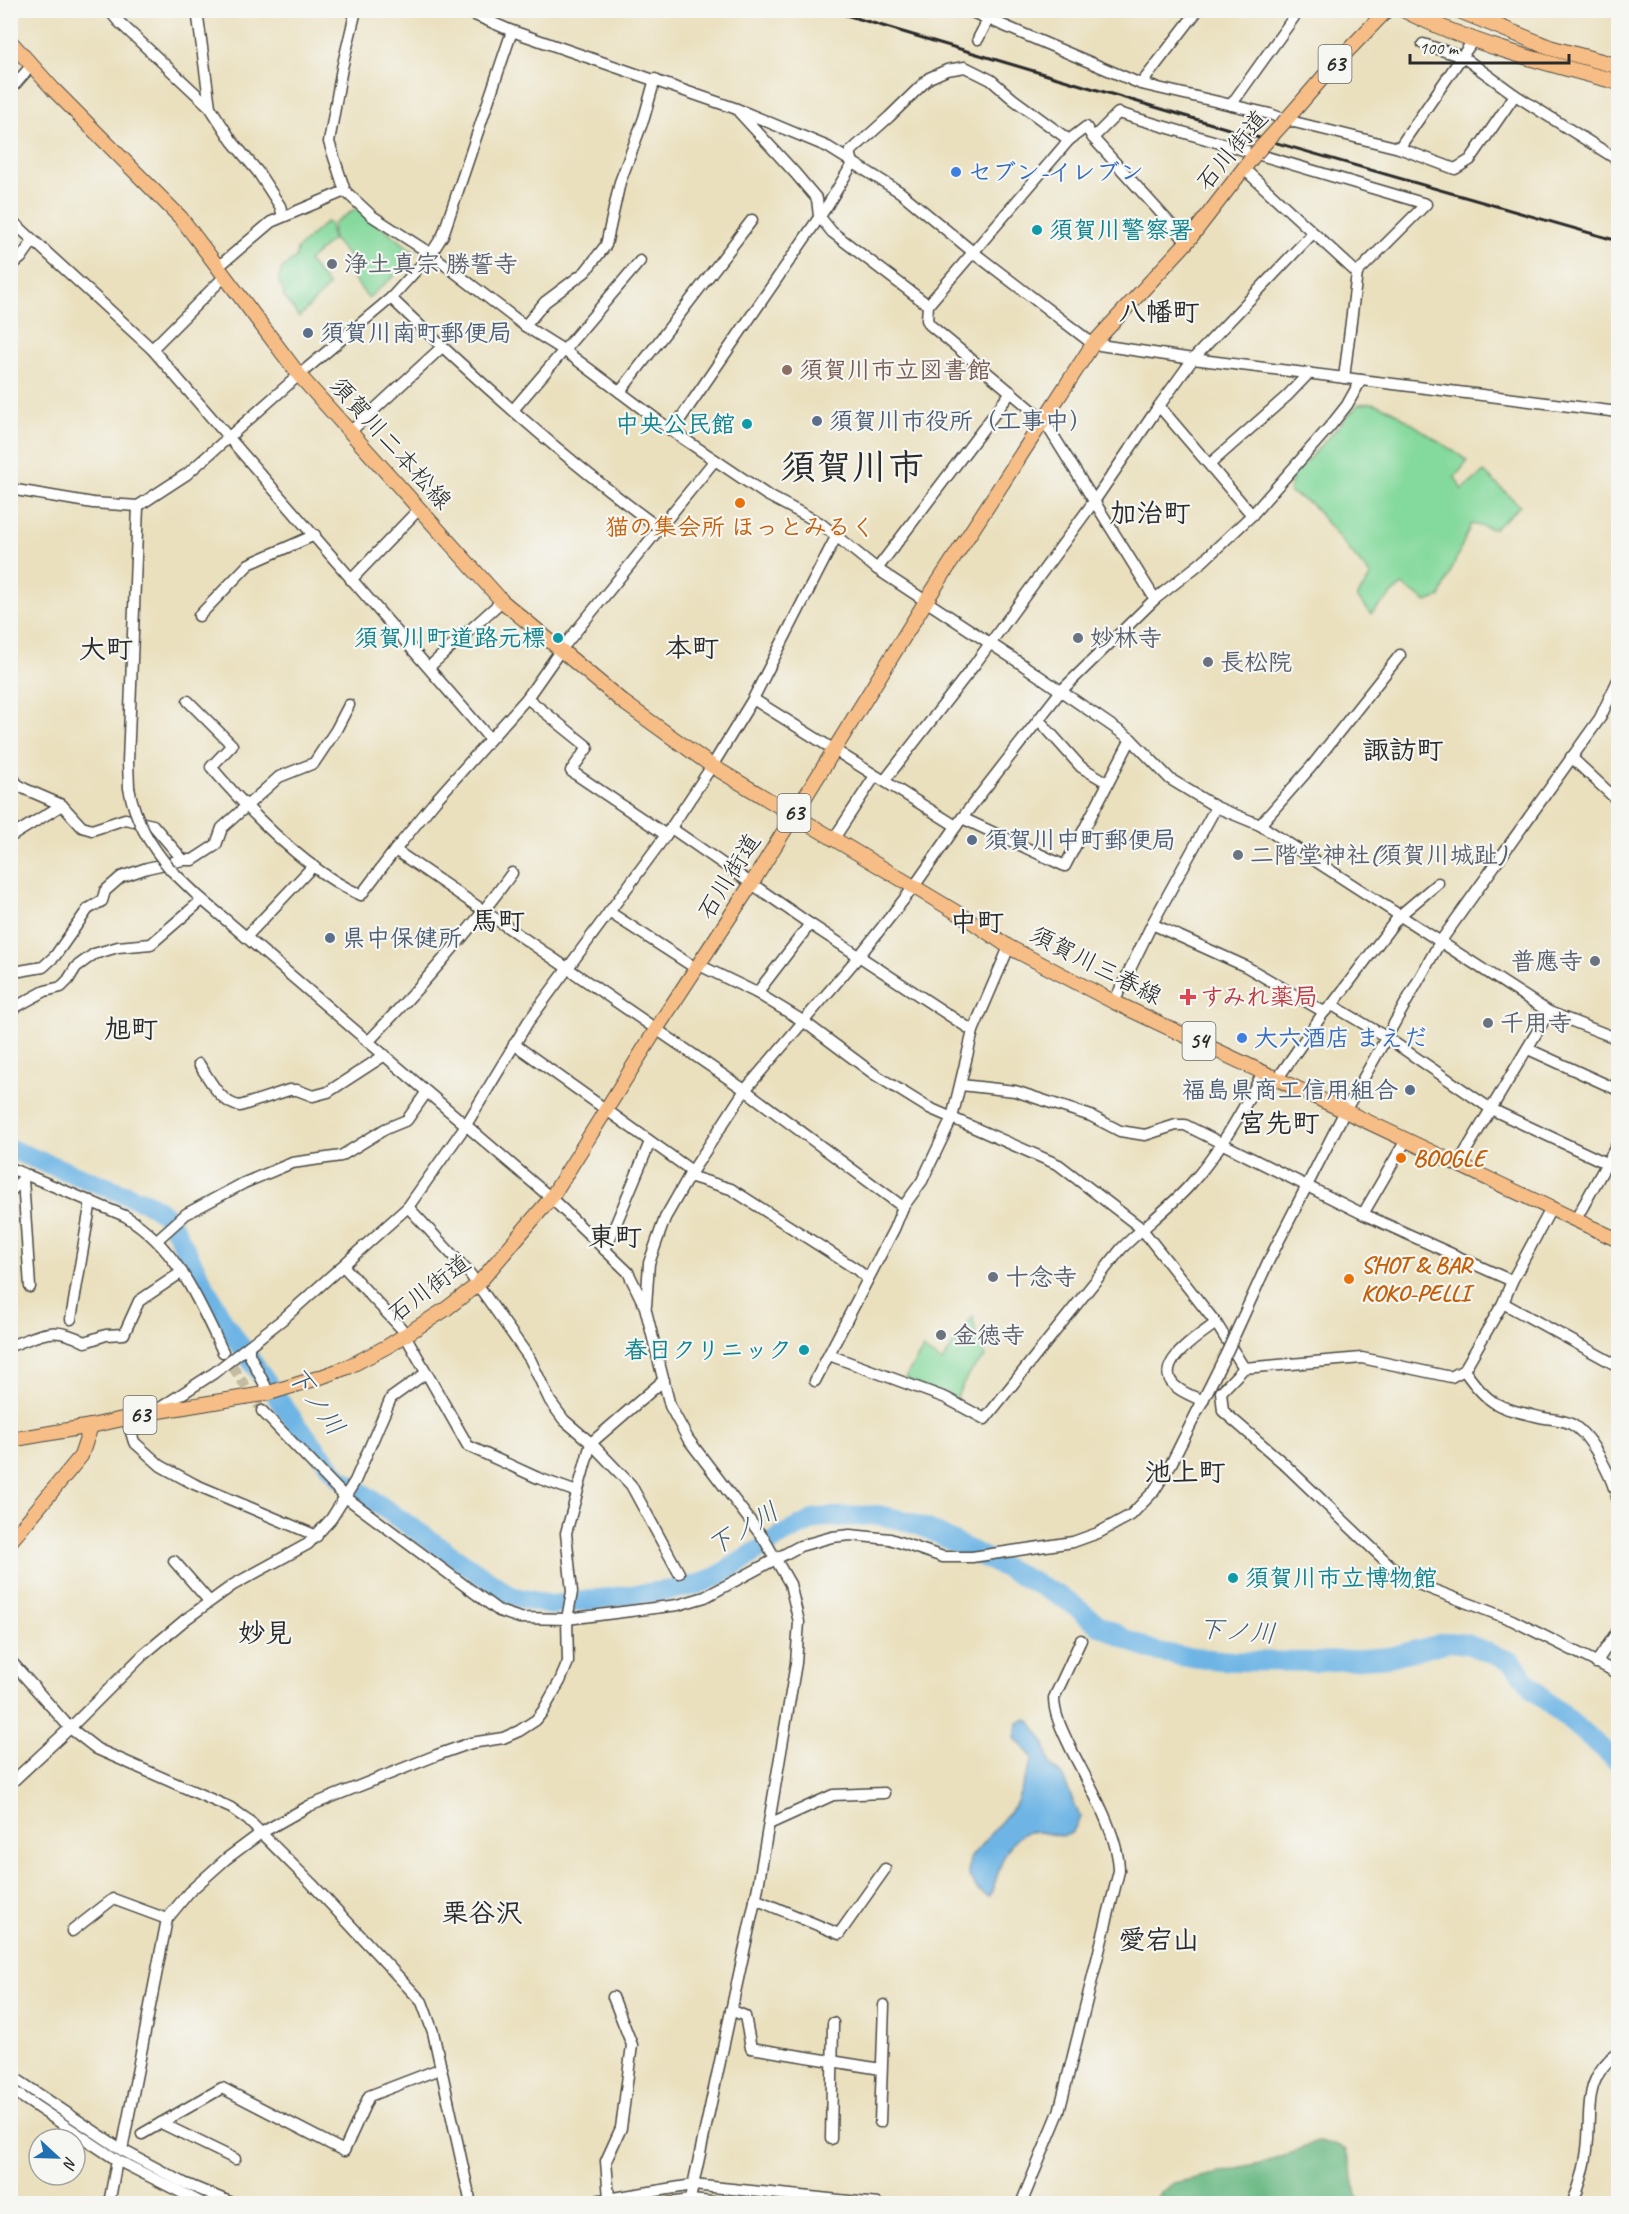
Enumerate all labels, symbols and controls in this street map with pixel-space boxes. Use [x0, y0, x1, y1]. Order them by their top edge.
scale bar [1410, 27, 1569, 65]
text: 100 m [1419, 37, 1460, 59]
road number: 63 [1318, 45, 1352, 83]
street label: 石川街道 [1190, 104, 1274, 196]
place label: セブン-イレブン [968, 157, 1144, 187]
marker: セブン-イレブン [949, 165, 963, 179]
place label: 須賀川警察署 [1049, 215, 1193, 245]
marker: 須賀川警察署 [1030, 223, 1044, 237]
place label: 浄土真宗 勝誓寺 [344, 249, 518, 279]
marker: 浄土真宗 勝誓寺 [325, 257, 339, 271]
district label: 八幡町 [1119, 295, 1200, 329]
place label: 須賀川南町郵便局 [320, 318, 512, 348]
marker: 須賀川南町郵便局 [301, 326, 315, 340]
place label: 須賀川市立図書館 [799, 355, 991, 385]
marker: 須賀川市立図書館 [780, 363, 794, 377]
street label: 須賀川二本松線 [324, 371, 458, 515]
place label: 須賀川市役所（工事中） [829, 406, 1093, 436]
place label: 中央公民館 [615, 409, 735, 439]
marker: 須賀川市役所（工事中） [810, 414, 824, 428]
marker: 中央公民館 [740, 417, 754, 431]
district label: 須賀川市 [780, 444, 924, 490]
marker: 猫の集会所 ほっとみるく [733, 496, 747, 510]
district label: 加治町 [1110, 496, 1191, 530]
place label: 猫の集会所 ほっとみるく [605, 512, 875, 542]
place label: 須賀川町道路元標 [354, 623, 546, 653]
place label: 妙林寺 [1090, 623, 1162, 653]
marker: 須賀川町道路元標 [551, 631, 565, 645]
district label: 本町 [665, 631, 719, 665]
marker: 妙林寺 [1071, 631, 1085, 645]
district label: 大町 [79, 632, 133, 666]
place label: 長松院 [1220, 647, 1292, 677]
marker: 長松院 [1201, 655, 1215, 669]
district label: 諏訪町 [1363, 733, 1444, 767]
road number: 63 [778, 794, 810, 832]
place label: 須賀川中町郵便局 [984, 825, 1176, 855]
street label: 石川街道 [691, 827, 767, 925]
marker: 須賀川中町郵便局 [965, 833, 979, 847]
place label: 二階堂神社(須賀川城趾) [1250, 840, 1508, 870]
marker: 二階堂神社(須賀川城趾) [1231, 848, 1245, 862]
district label: 馬町 [471, 904, 525, 938]
district label: 中町 [950, 905, 1004, 939]
street label: 須賀川三春線 [1025, 919, 1167, 1011]
place label: 県中保健所 [342, 923, 462, 953]
marker: 県中保健所 [323, 931, 337, 945]
place label: 普應寺 [1511, 946, 1583, 976]
marker: 普應寺 [1588, 954, 1602, 968]
place label: すみれ薬局 [1200, 982, 1318, 1012]
marker: すみれ薬局 [1181, 990, 1195, 1004]
place label: 千用寺 [1500, 1008, 1572, 1038]
district label: 旭町 [104, 1012, 158, 1046]
marker: 千用寺 [1481, 1016, 1495, 1030]
road number: 54 [1182, 1022, 1216, 1060]
place label: 大六酒店 まえだ [1254, 1023, 1428, 1053]
marker: 大六酒店 まえだ [1235, 1031, 1249, 1045]
place label: 福島県商工信用組合 [1182, 1075, 1398, 1105]
marker: 福島県商工信用組合 [1403, 1083, 1417, 1097]
district label: 宮先町 [1239, 1106, 1320, 1140]
place label: BOOGLE [1413, 1143, 1489, 1173]
marker: BOOGLE [1394, 1151, 1408, 1165]
district label: 東町 [588, 1220, 642, 1254]
street label: 石川街道 [382, 1247, 476, 1329]
place label: SHOT & BAR KOKO-PELLI [1361, 1250, 1475, 1308]
place label: 十念寺 [1005, 1262, 1077, 1292]
marker: 十念寺 [986, 1270, 1000, 1284]
marker: SHOT & BAR KOKO-PELLI [1342, 1272, 1356, 1286]
place label: 金徳寺 [953, 1320, 1025, 1350]
marker: 金徳寺 [934, 1328, 948, 1342]
place label: 春日クリニック [624, 1335, 792, 1365]
marker: 春日クリニック [797, 1343, 811, 1357]
water label: 下ノ川 [280, 1360, 352, 1442]
road number: 63 [124, 1396, 156, 1434]
district label: 池上町 [1145, 1455, 1226, 1489]
water label: 下ノ川 [701, 1495, 785, 1563]
place label: 須賀川市立博物館 [1245, 1563, 1437, 1593]
marker: 須賀川市立博物館 [1226, 1571, 1240, 1585]
water label: 下ノ川 [1197, 1612, 1277, 1650]
district label: 妙見 [238, 1616, 292, 1650]
district label: 栗谷沢 [442, 1896, 523, 1930]
district label: 愛宕山 [1119, 1923, 1200, 1957]
north arrow [27, 2127, 87, 2187]
text: N [58, 2154, 81, 2173]

